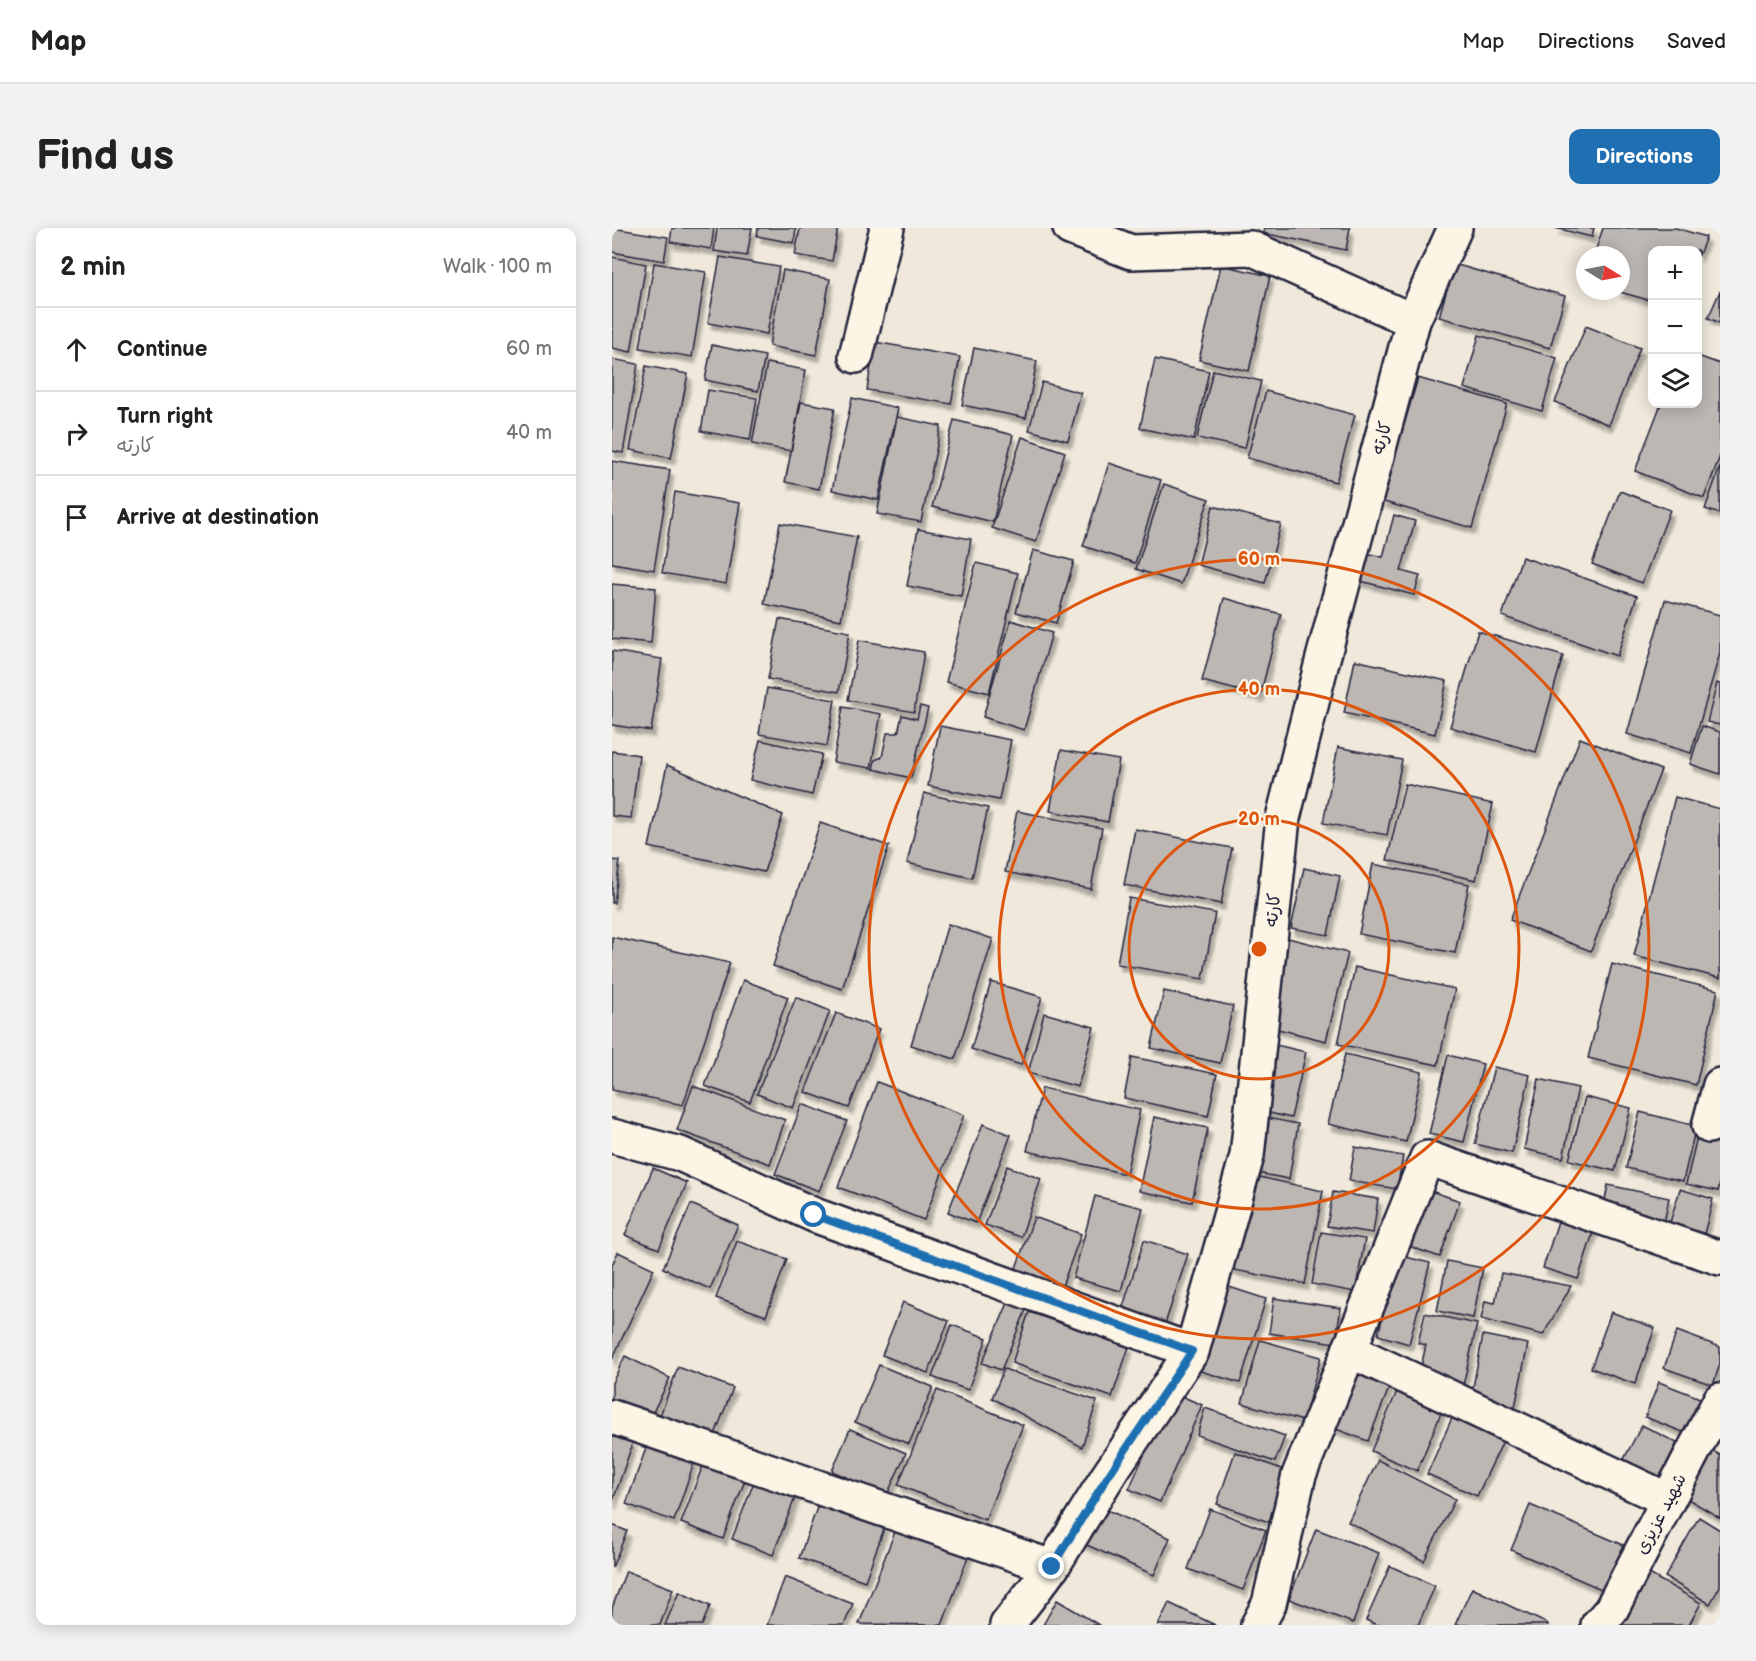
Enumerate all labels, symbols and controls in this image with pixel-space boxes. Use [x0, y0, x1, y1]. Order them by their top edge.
text: Map [30, 25, 86, 58]
text: Map [1462, 29, 1505, 54]
text: Directions [1538, 29, 1634, 54]
text: Saved [1667, 29, 1726, 54]
button: Directions [1569, 129, 1720, 184]
text: Find us [36, 131, 174, 182]
north arrow [1576, 246, 1630, 300]
map controls [1648, 246, 1702, 408]
button: + [1648, 246, 1702, 300]
text: 2 min [60, 252, 126, 283]
text: Walk · 100 m [443, 255, 552, 279]
button: − [1648, 300, 1702, 354]
icon: ahead [60, 333, 93, 366]
text: Continue [117, 336, 207, 363]
text: 60 m [506, 337, 552, 361]
button: layers [1648, 354, 1702, 408]
text: Turn right [117, 403, 213, 430]
icon: right [60, 417, 93, 450]
street label: کارته [1368, 419, 1397, 457]
text: 40 m [506, 421, 552, 445]
text: کارته [117, 434, 154, 458]
icon: arrive [60, 501, 93, 534]
text: Arrive at destination [117, 504, 319, 531]
text: 60 m [1238, 549, 1280, 570]
text: 40 m [1238, 679, 1280, 700]
text: 20 m [1238, 809, 1280, 830]
street label: کارته [1261, 892, 1285, 928]
centre of rings [1249, 939, 1269, 959]
route start [800, 1201, 826, 1227]
street label: شهید عزیزی [1631, 1470, 1691, 1558]
route end [1038, 1553, 1064, 1579]

